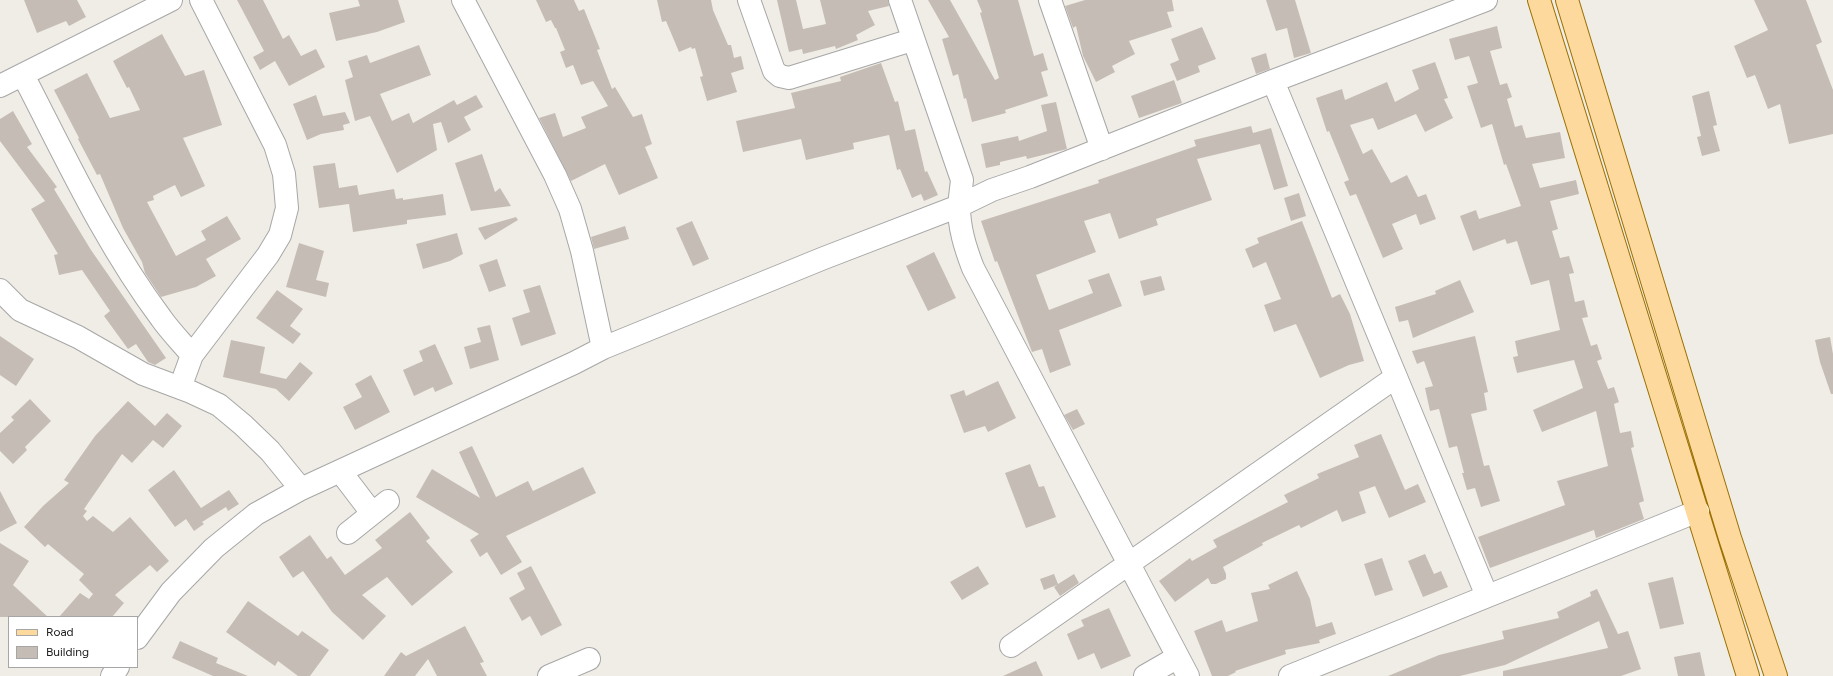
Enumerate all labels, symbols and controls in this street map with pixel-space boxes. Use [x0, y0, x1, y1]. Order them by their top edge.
legend [8, 616, 138, 668]
text: Road [46, 625, 74, 639]
text: Building [46, 645, 89, 659]

